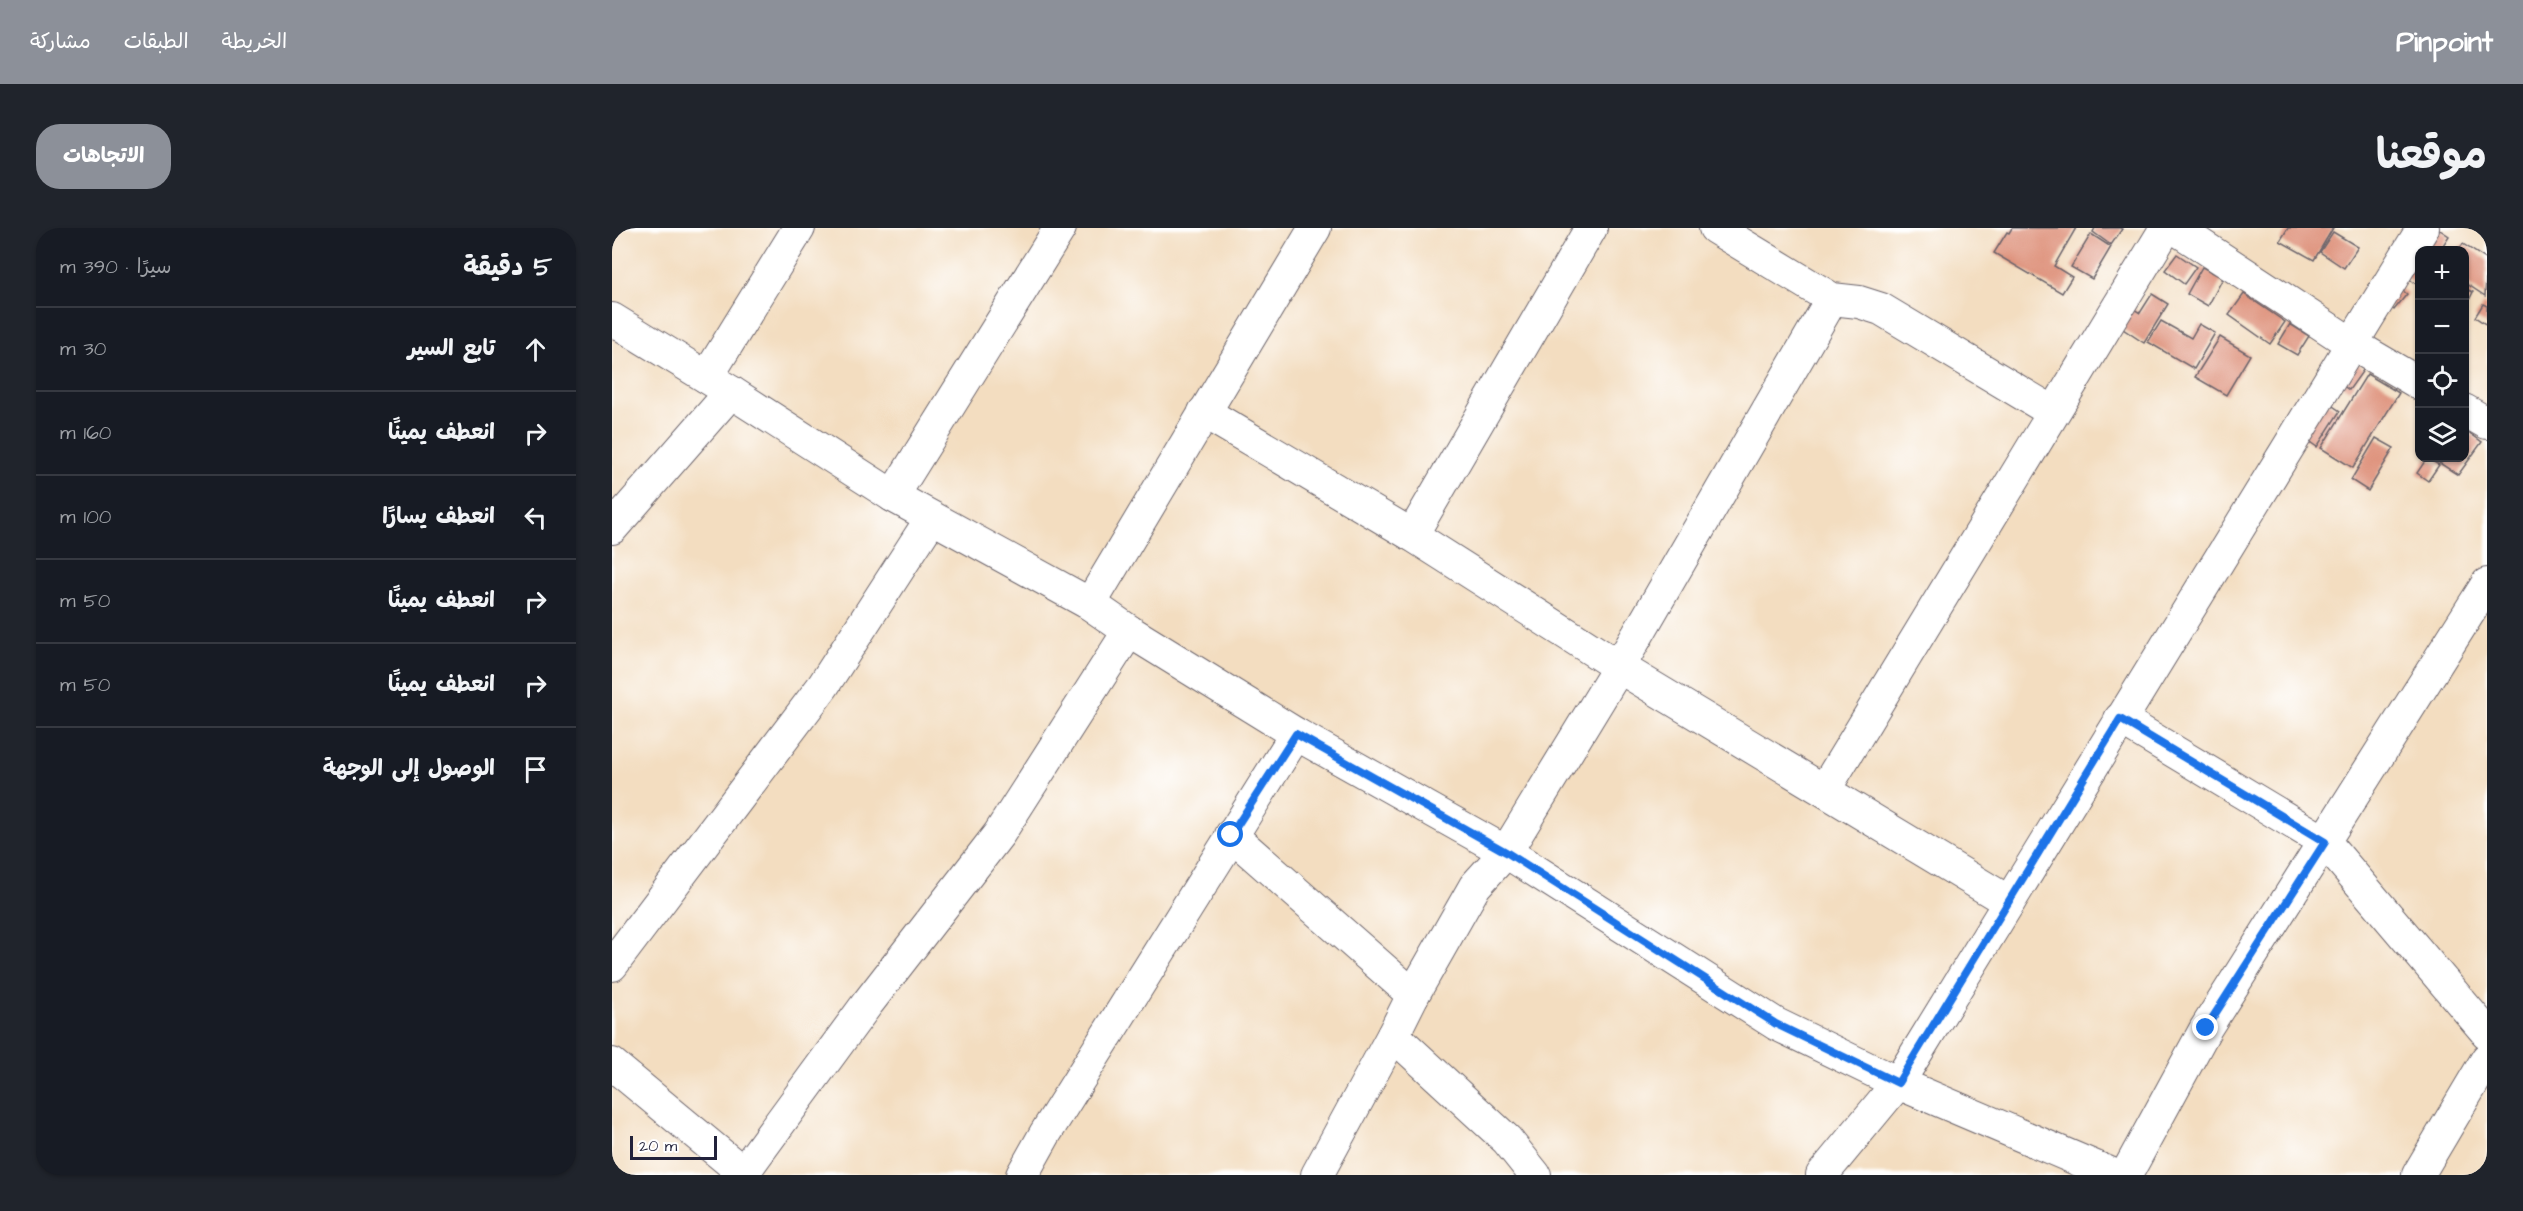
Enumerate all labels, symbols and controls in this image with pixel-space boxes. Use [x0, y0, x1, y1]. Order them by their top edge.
text: Pinpoint [2396, 23, 2493, 62]
text: مشاركة [30, 27, 91, 56]
text: الطبقات [124, 27, 189, 56]
text: الخريطة [222, 27, 287, 56]
button: الاتجاهات [36, 124, 171, 189]
text: موقعنا [2376, 127, 2487, 185]
map controls [2415, 246, 2469, 462]
button: + [2415, 246, 2469, 300]
text: 5 دقيقة [463, 249, 552, 285]
text: سيرًا · 390 m [60, 253, 171, 281]
button: − [2415, 300, 2469, 354]
text: تابع السير [408, 333, 495, 364]
icon: ahead [519, 333, 552, 366]
text: 30 m [60, 335, 106, 363]
button: locate [2415, 354, 2469, 408]
button: layers [2415, 408, 2469, 462]
text: انعطف يمينًا [388, 417, 495, 448]
icon: right [519, 417, 552, 450]
text: 160 m [60, 419, 111, 447]
text: انعطف يسارًا [382, 501, 495, 532]
icon: left [519, 501, 552, 534]
text: 100 m [60, 503, 111, 531]
text: انعطف يمينًا [388, 585, 495, 616]
icon: right [519, 585, 552, 618]
text: 50 m [60, 587, 110, 615]
text: انعطف يمينًا [388, 669, 495, 700]
icon: right [519, 669, 552, 702]
text: 50 m [60, 671, 110, 699]
text: الوصول إلى الوجهة [323, 753, 495, 784]
icon: arrive [519, 753, 552, 786]
route start [1217, 821, 1243, 847]
route end [2192, 1014, 2218, 1040]
scale bar [630, 1133, 717, 1160]
text: 20 m [639, 1135, 677, 1157]

